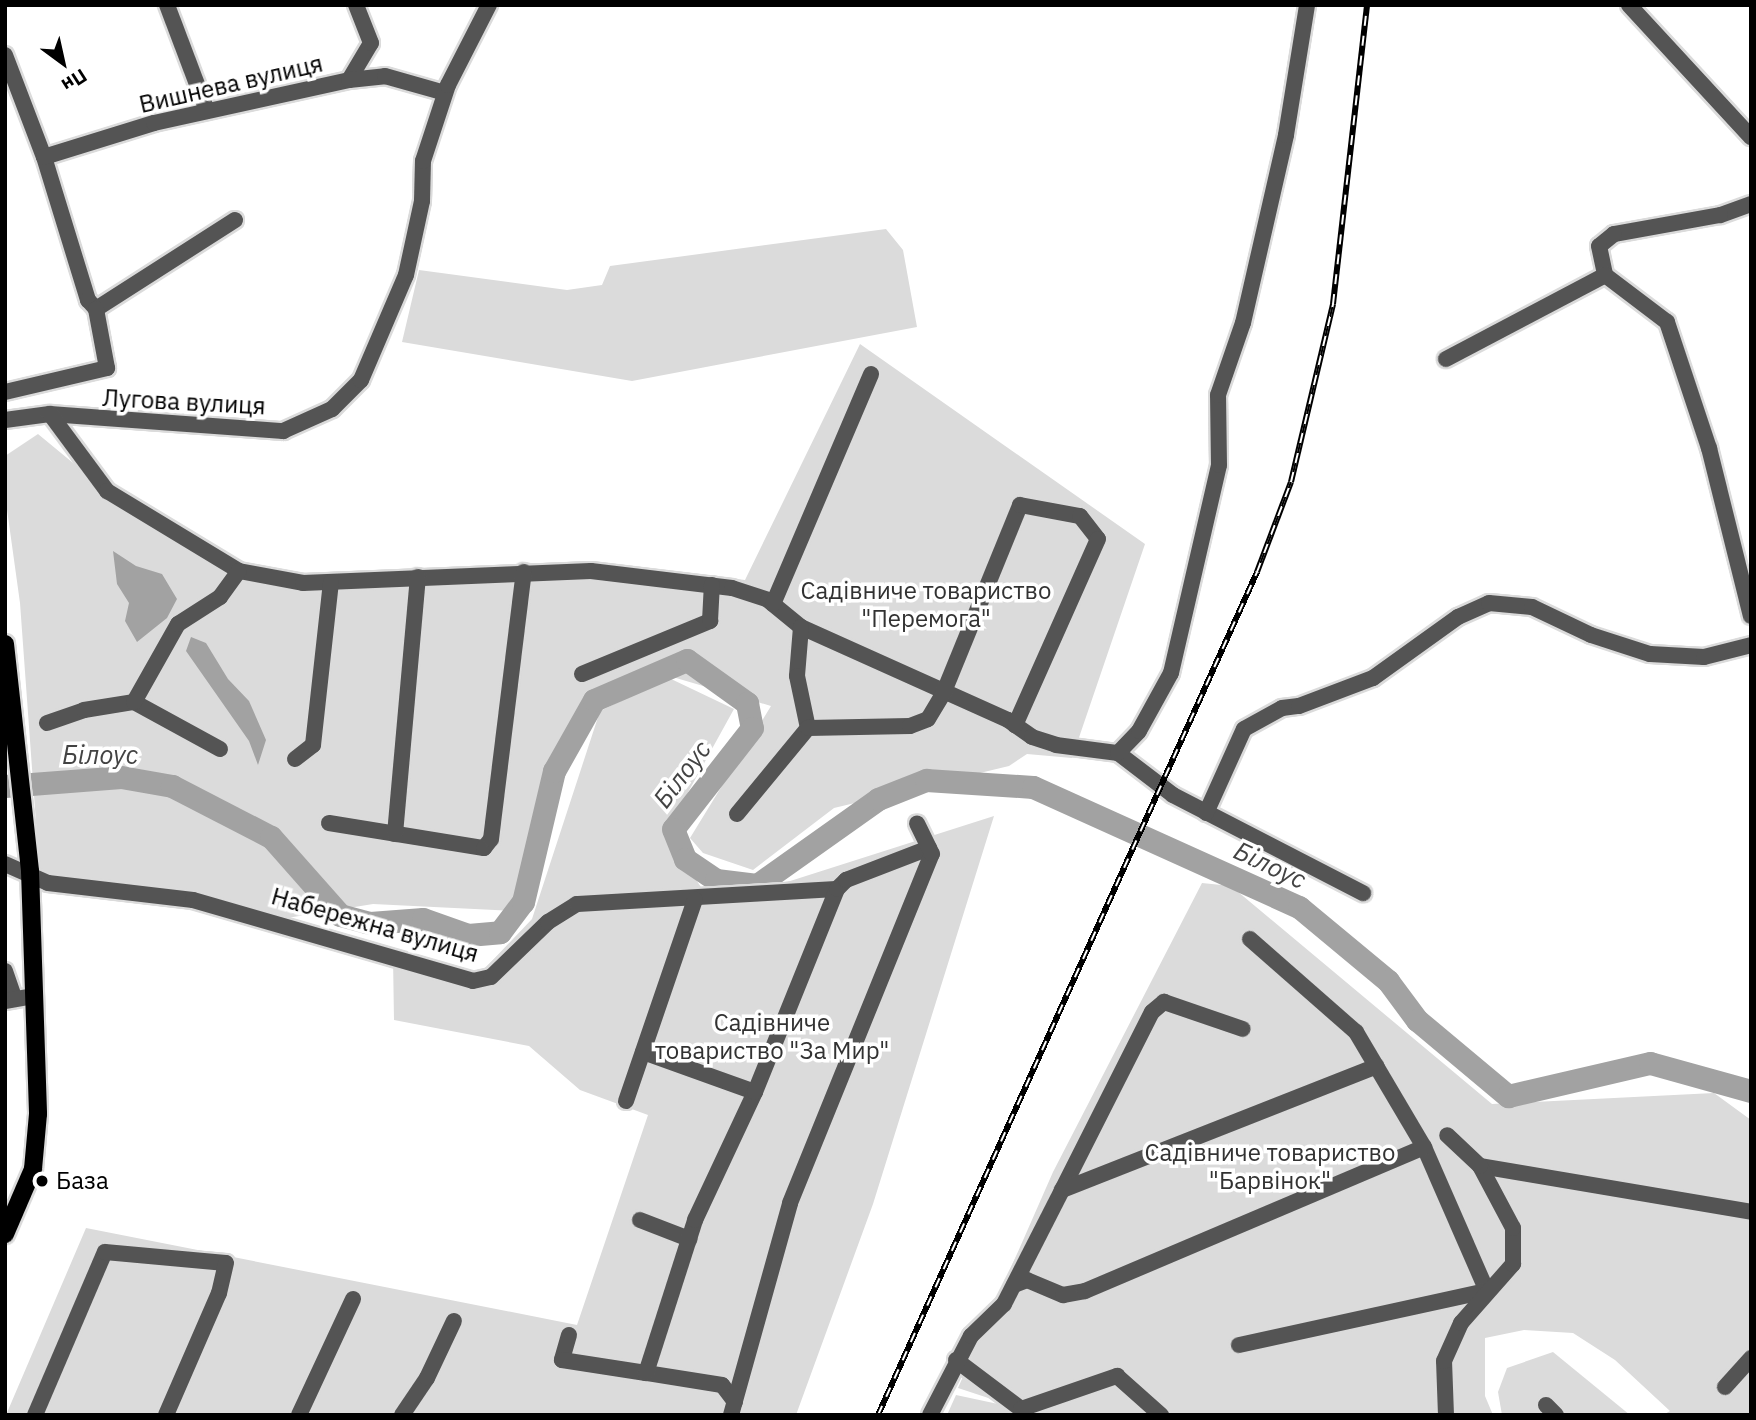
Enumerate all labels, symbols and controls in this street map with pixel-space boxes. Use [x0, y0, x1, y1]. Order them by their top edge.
north arrow [28, 28, 98, 98]
street label: Вишнева вулиця [136, 49, 326, 119]
text: Пн [57, 64, 92, 98]
street label: Лугова вулиця [102, 383, 266, 421]
park label: Садівниче товариство "Перемога" [801, 577, 1051, 633]
water label: Білоус [647, 734, 717, 814]
water label: Білоус [62, 739, 138, 771]
water label: Білоус [1229, 835, 1311, 895]
street label: Набережна вулиця [268, 882, 482, 968]
park label: Садівниче товариство "За Мир" [655, 1009, 889, 1065]
park label: Садівниче товариство "Барвінок" [1145, 1139, 1395, 1195]
place label: База [56, 1167, 109, 1195]
marker: База [34, 1173, 50, 1189]

